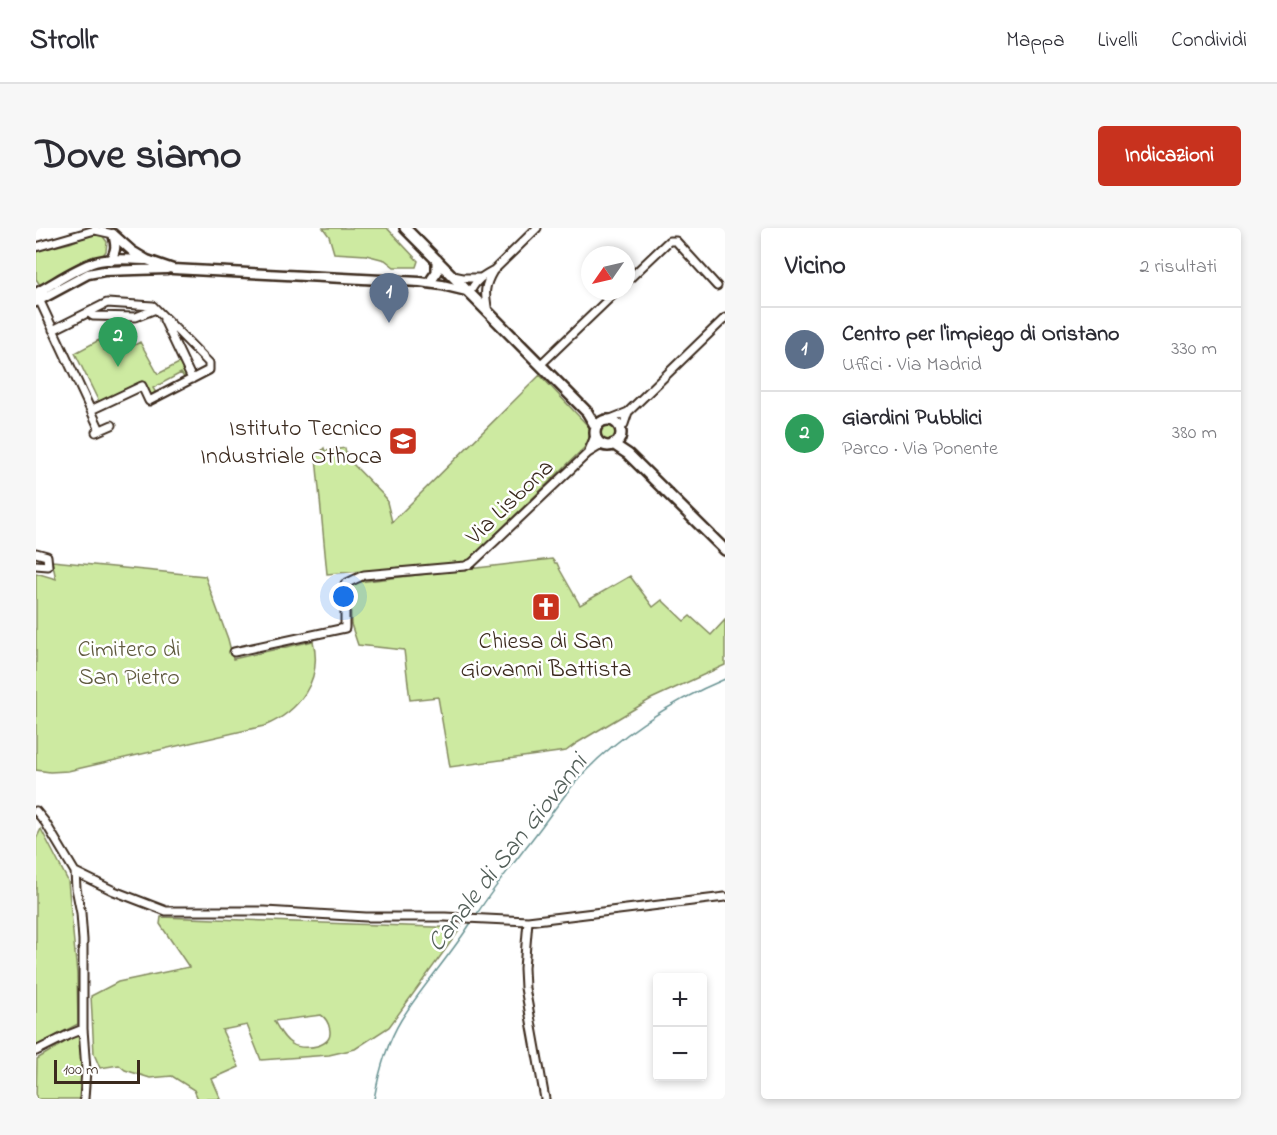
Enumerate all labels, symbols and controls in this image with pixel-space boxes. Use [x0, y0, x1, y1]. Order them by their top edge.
text: Strollr [30, 21, 98, 62]
text: Mappa [1006, 26, 1065, 56]
text: Livelli [1098, 26, 1138, 56]
text: Condividi [1171, 26, 1247, 56]
text: Dove siamo [36, 126, 242, 187]
button: Indicazioni [1098, 126, 1241, 186]
north arrow [581, 246, 635, 300]
text: Vicino [785, 248, 846, 286]
text: 2 risultati [1140, 253, 1217, 282]
pin: 1 [370, 274, 408, 323]
pin: 2 [98, 318, 137, 367]
text: Centro per l'impiego di Oristano [842, 319, 1120, 351]
text: 1 [801, 335, 808, 364]
text: 330 m [1171, 335, 1217, 364]
text: Uffici · Via Madrid [842, 351, 982, 380]
text: Giardini Pubblici [842, 403, 982, 435]
place label: Istituto Tecnico Industriale Othoca [200, 412, 382, 475]
text: 2 [800, 419, 809, 448]
text: 380 m [1172, 419, 1217, 448]
school or university icon: Istituto Tecnico Industriale Othoca [387, 425, 419, 457]
text: Parco · Via Ponente [842, 435, 998, 464]
street label: Via Lisbona [458, 452, 563, 555]
your location [329, 582, 358, 611]
church icon: Chiesa di San Giovanni Battista [530, 591, 562, 623]
place label: Chiesa di San Giovanni Battista [461, 625, 631, 688]
park label: Cimitero di San Pietro [78, 633, 180, 696]
water label: Canale di San Giovanni [419, 745, 599, 961]
map controls [653, 973, 707, 1081]
button: + [653, 973, 707, 1027]
button: − [653, 1027, 707, 1081]
scale bar [54, 1057, 140, 1084]
text: 100 m [63, 1058, 98, 1082]

